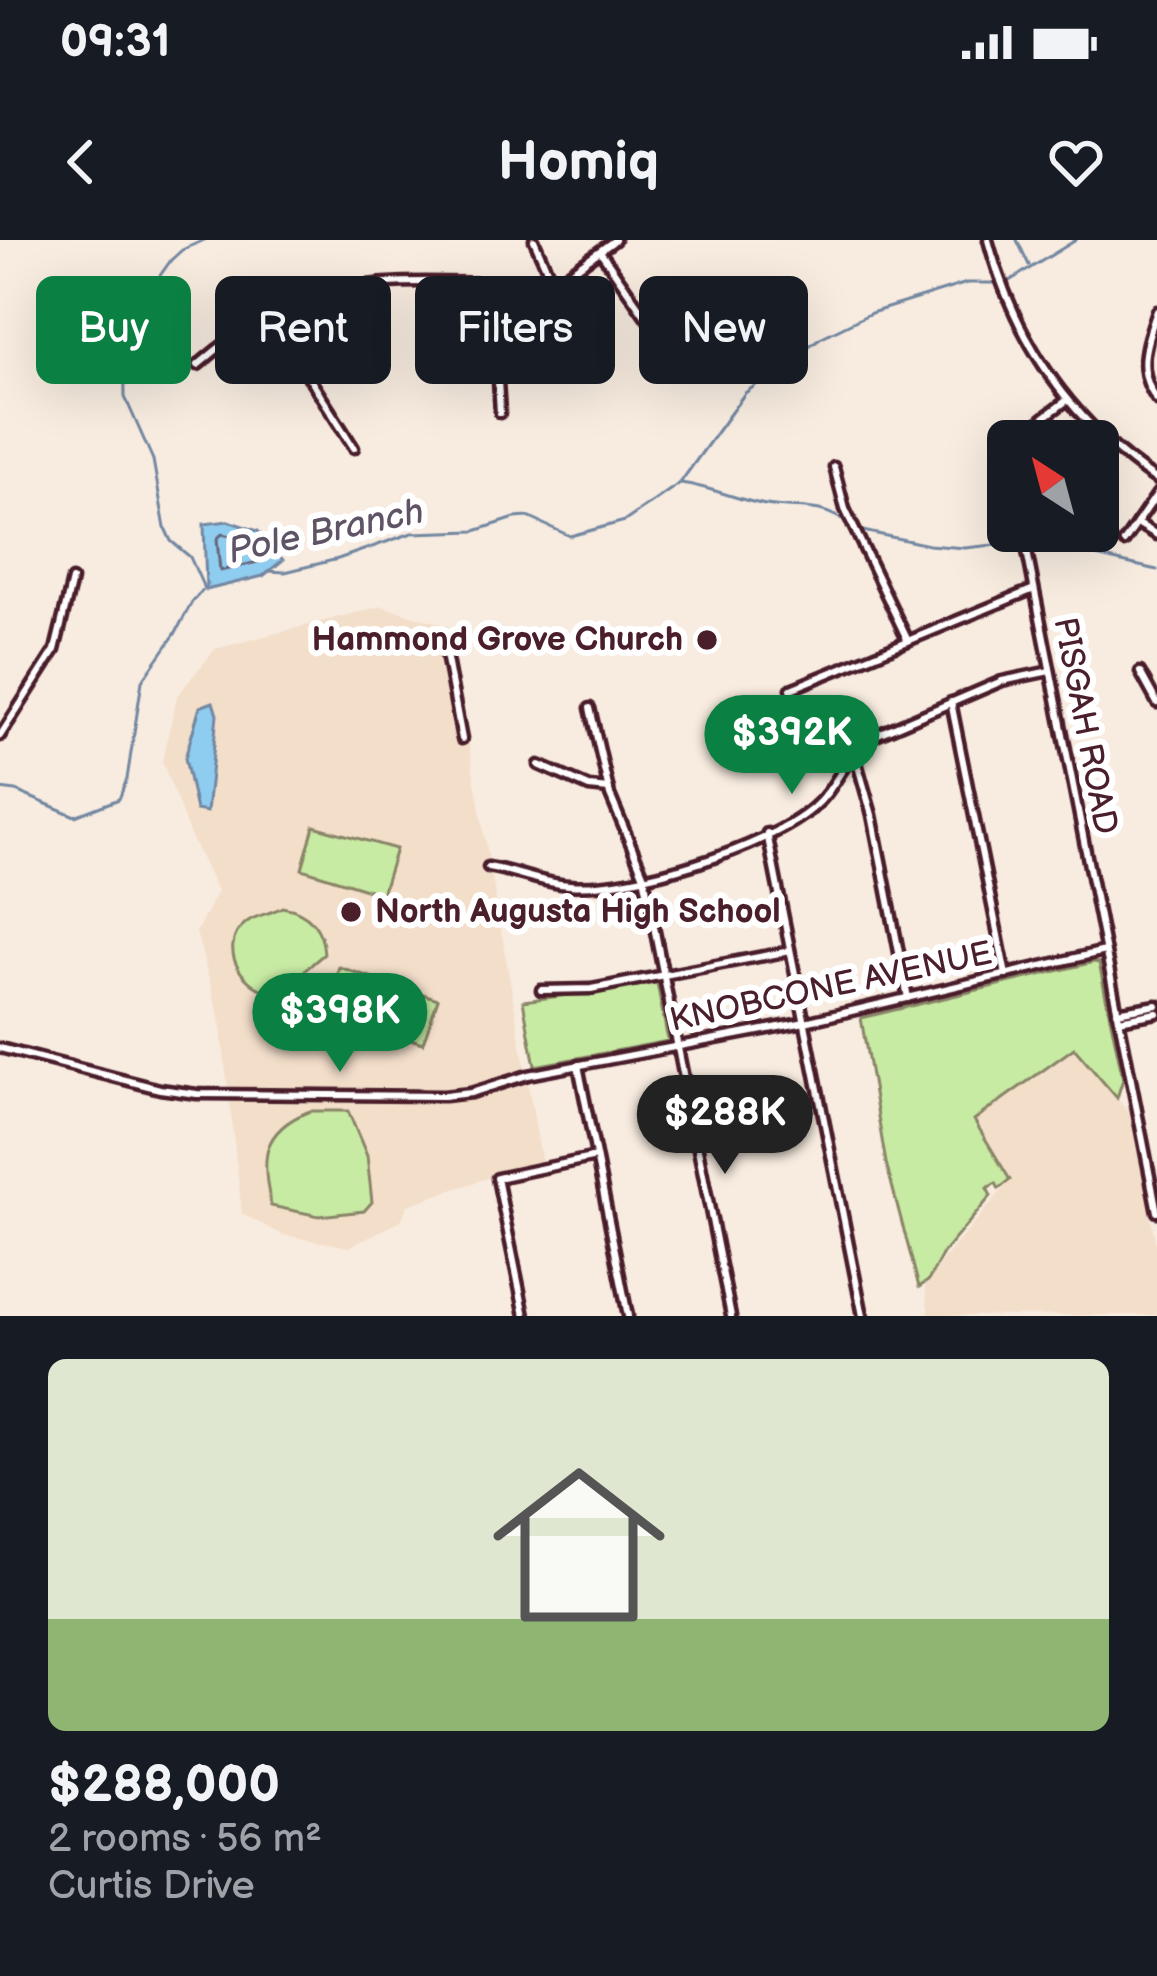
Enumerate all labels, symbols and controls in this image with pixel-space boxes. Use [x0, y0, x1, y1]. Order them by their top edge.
text: 09:31 [60, 15, 170, 70]
icon: back [48, 129, 114, 195]
icon: heart [1043, 129, 1109, 195]
text: Homiq [498, 130, 659, 195]
chip: Buy [36, 276, 191, 384]
chip: Rent [215, 276, 391, 384]
chip: Filters [415, 276, 615, 384]
chip: New [639, 276, 808, 384]
north arrow [987, 420, 1119, 552]
map controls [987, 420, 1119, 552]
water label: Pole Branch [224, 490, 428, 574]
street label: PISGAH ROAD [1044, 614, 1126, 838]
place label: Hammond Grove Church [312, 620, 683, 660]
marker: Hammond Grove Church [694, 627, 720, 653]
pin: $392K [708, 695, 876, 797]
text: $392K [731, 710, 853, 757]
place label: North Augusta High School [375, 892, 781, 932]
marker: North Augusta High School [338, 899, 364, 925]
street label: KNOBCONE AVENUE [666, 933, 996, 1041]
pin: $398K [256, 973, 424, 1075]
text: $398K [279, 988, 401, 1035]
pin: $288K [641, 1075, 809, 1177]
text: $288K [664, 1090, 786, 1137]
icon: home [471, 1437, 687, 1653]
text: $288,000 [48, 1755, 280, 1816]
text: 2 rooms · 56 m² [48, 1816, 322, 1863]
text: Curtis Drive [48, 1863, 255, 1910]

